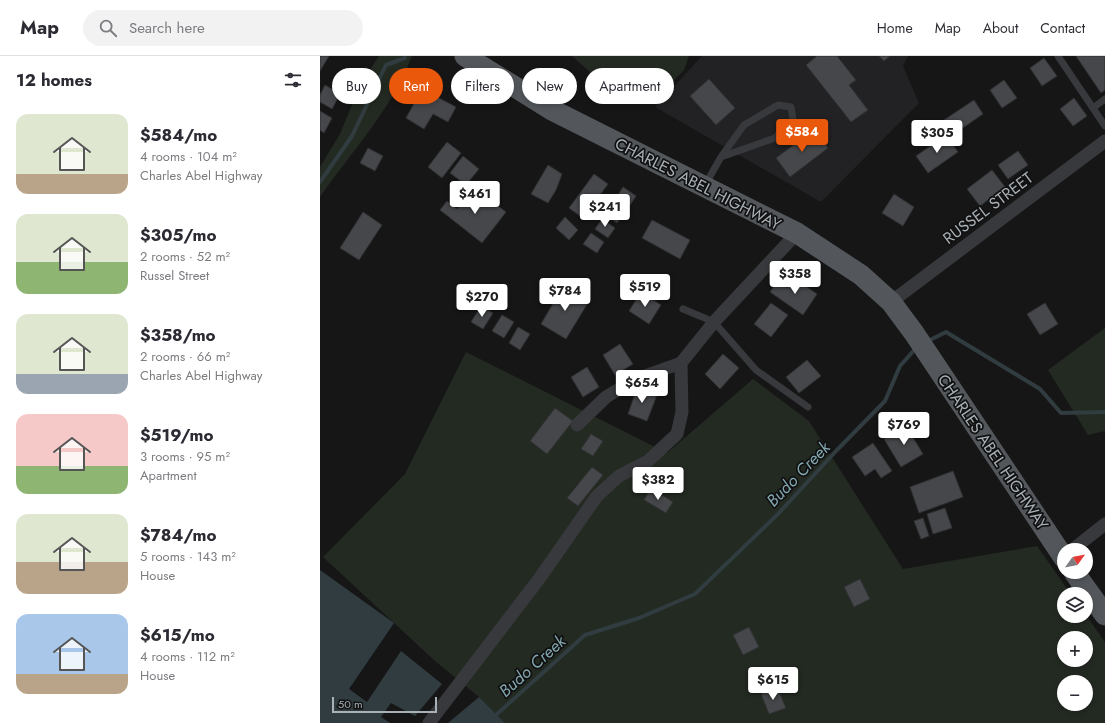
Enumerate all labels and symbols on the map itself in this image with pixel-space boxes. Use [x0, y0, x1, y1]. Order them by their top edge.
pin: $584 [778, 119, 826, 153]
pin: $305 [913, 120, 961, 154]
street label: CHARLES ABEL HIGHWAY [611, 132, 785, 236]
street label: RUSSEL STREET [938, 166, 1038, 250]
pin: $461 [451, 181, 499, 215]
pin: $241 [581, 194, 629, 228]
pin: $358 [771, 261, 819, 295]
pin: $519 [621, 274, 669, 308]
pin: $784 [541, 278, 589, 312]
pin: $270 [458, 284, 506, 318]
street label: CHARLES ABEL HIGHWAY [932, 369, 1054, 535]
pin: $654 [618, 370, 666, 404]
pin: $769 [880, 412, 928, 446]
water label: Budo Creek [761, 436, 836, 512]
pin: $382 [634, 467, 682, 501]
north arrow [1057, 543, 1093, 579]
water label: Budo Creek [493, 629, 571, 702]
pin: $615 [749, 667, 797, 701]
scale bar [332, 695, 437, 714]

